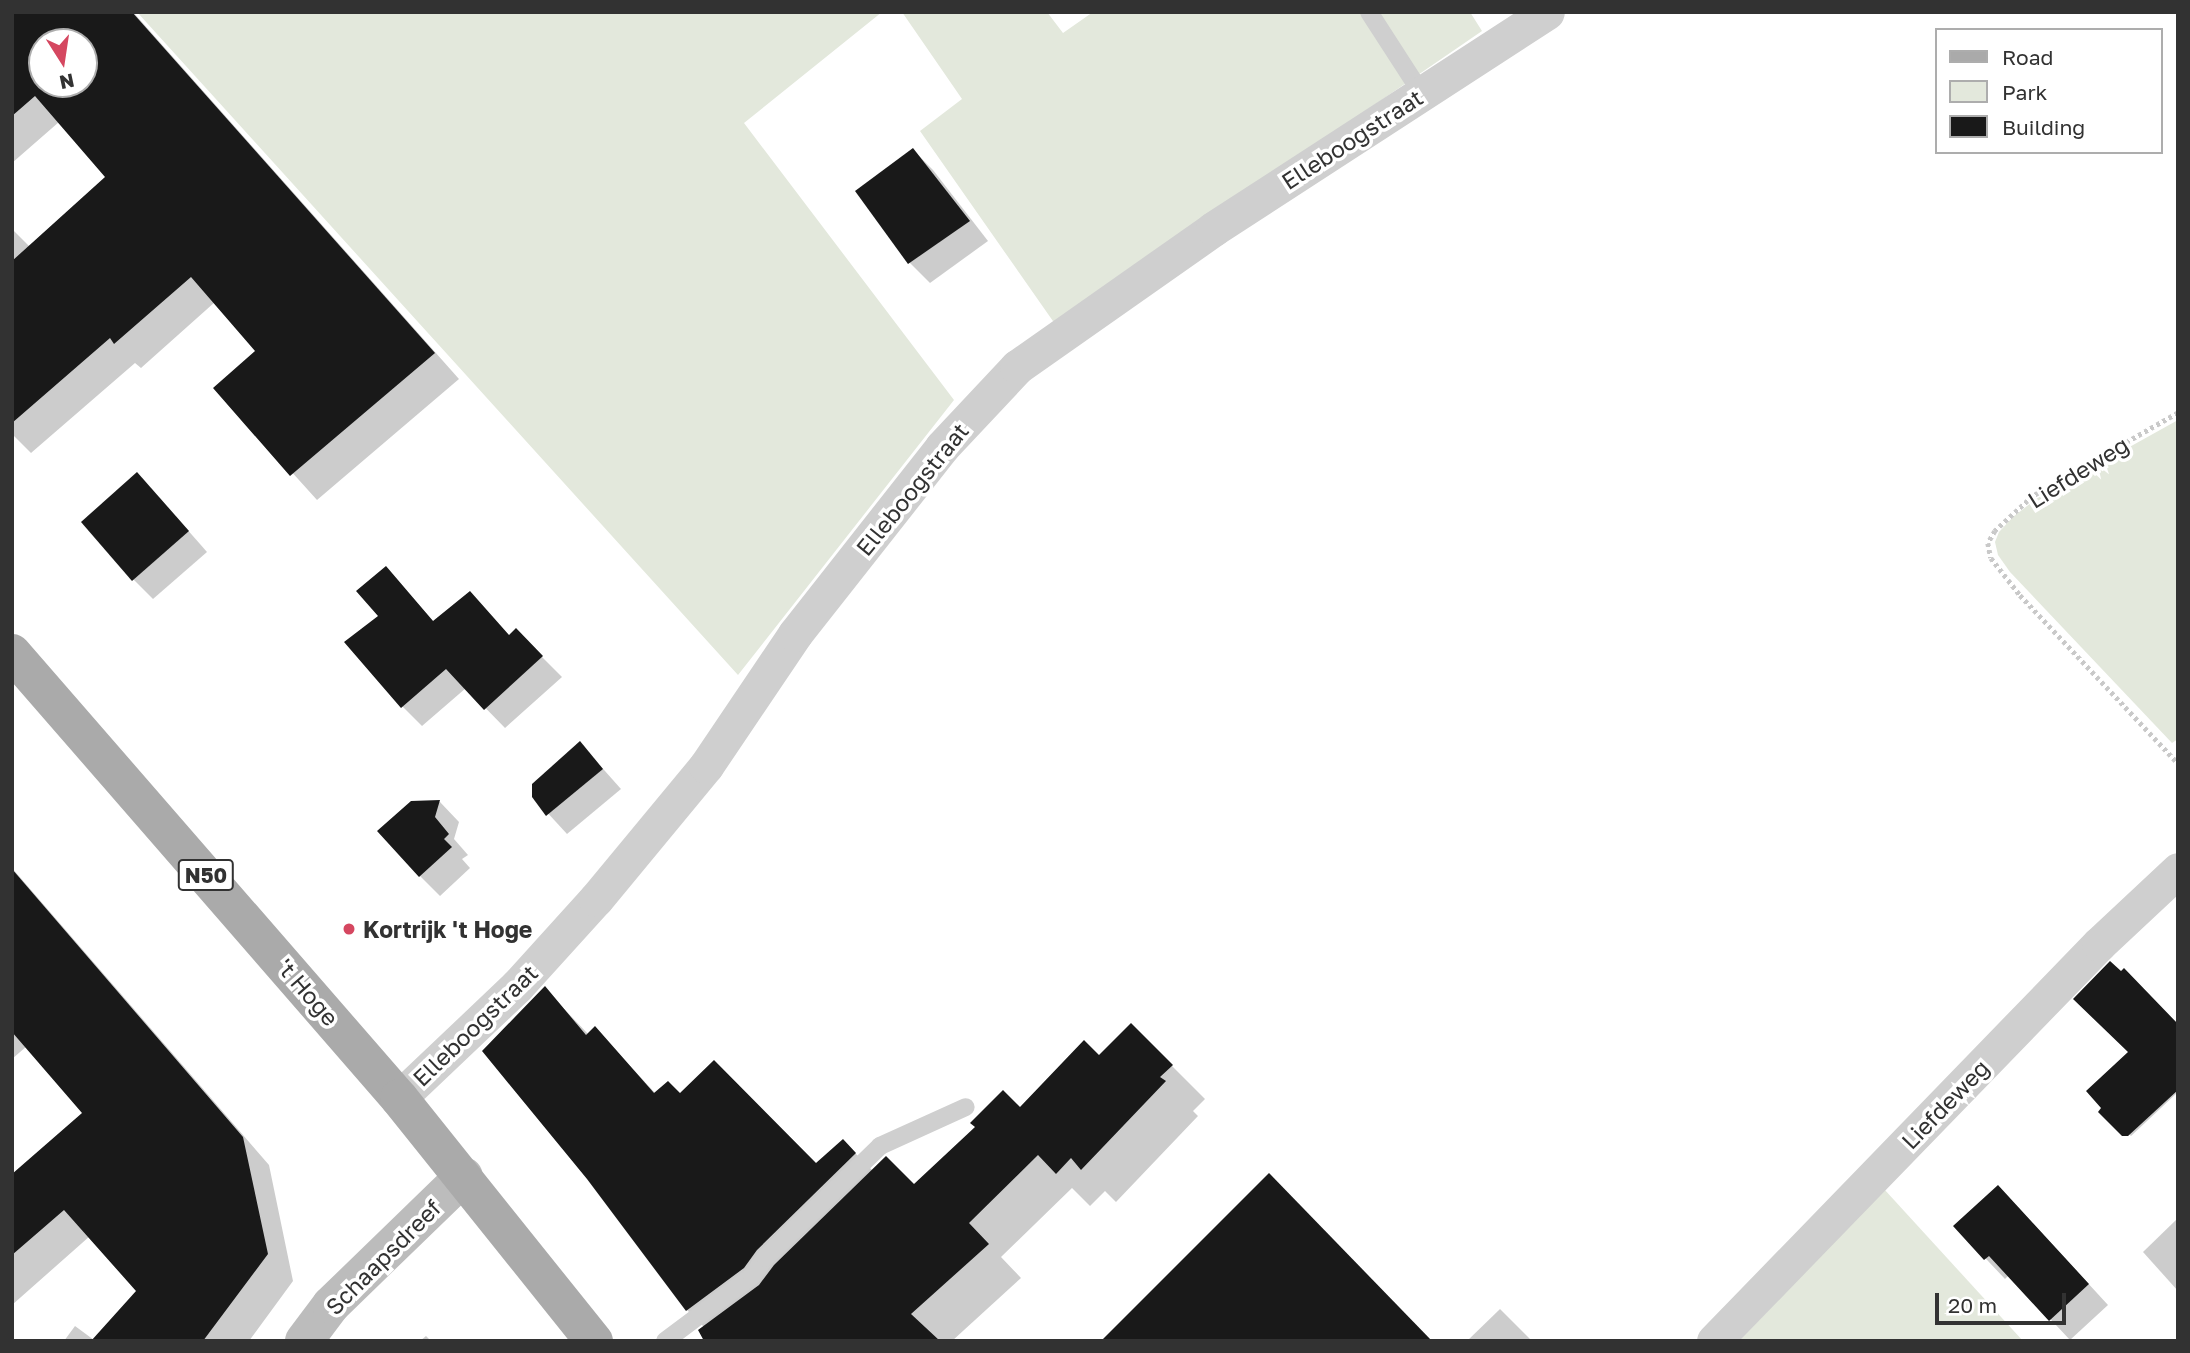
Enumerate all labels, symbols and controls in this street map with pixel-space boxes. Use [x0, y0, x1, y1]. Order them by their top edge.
north arrow [28, 28, 98, 98]
legend [1934, 28, 2162, 154]
text: Road [2002, 44, 2053, 70]
text: N [58, 69, 77, 95]
text: Park [2002, 79, 2047, 105]
street label: Elleboogstraat [1276, 83, 1428, 195]
text: Building [2002, 114, 2085, 140]
street label: Elleboogstraat [850, 417, 974, 561]
street label: Liefdeweg [2022, 430, 2134, 514]
road number: N50 [176, 858, 236, 892]
place label: Kortrijk 't Hoge [363, 915, 532, 943]
marker: Kortrijk 't Hoge [341, 921, 357, 937]
street label: 't Hoge [272, 953, 344, 1031]
street label: Elleboogstraat [407, 959, 543, 1091]
street label: Liefdeweg [1896, 1054, 1994, 1154]
street label: Schaapsdreef [320, 1194, 446, 1320]
scale bar [1938, 1280, 2069, 1324]
text: 20 m [1948, 1292, 1997, 1318]

